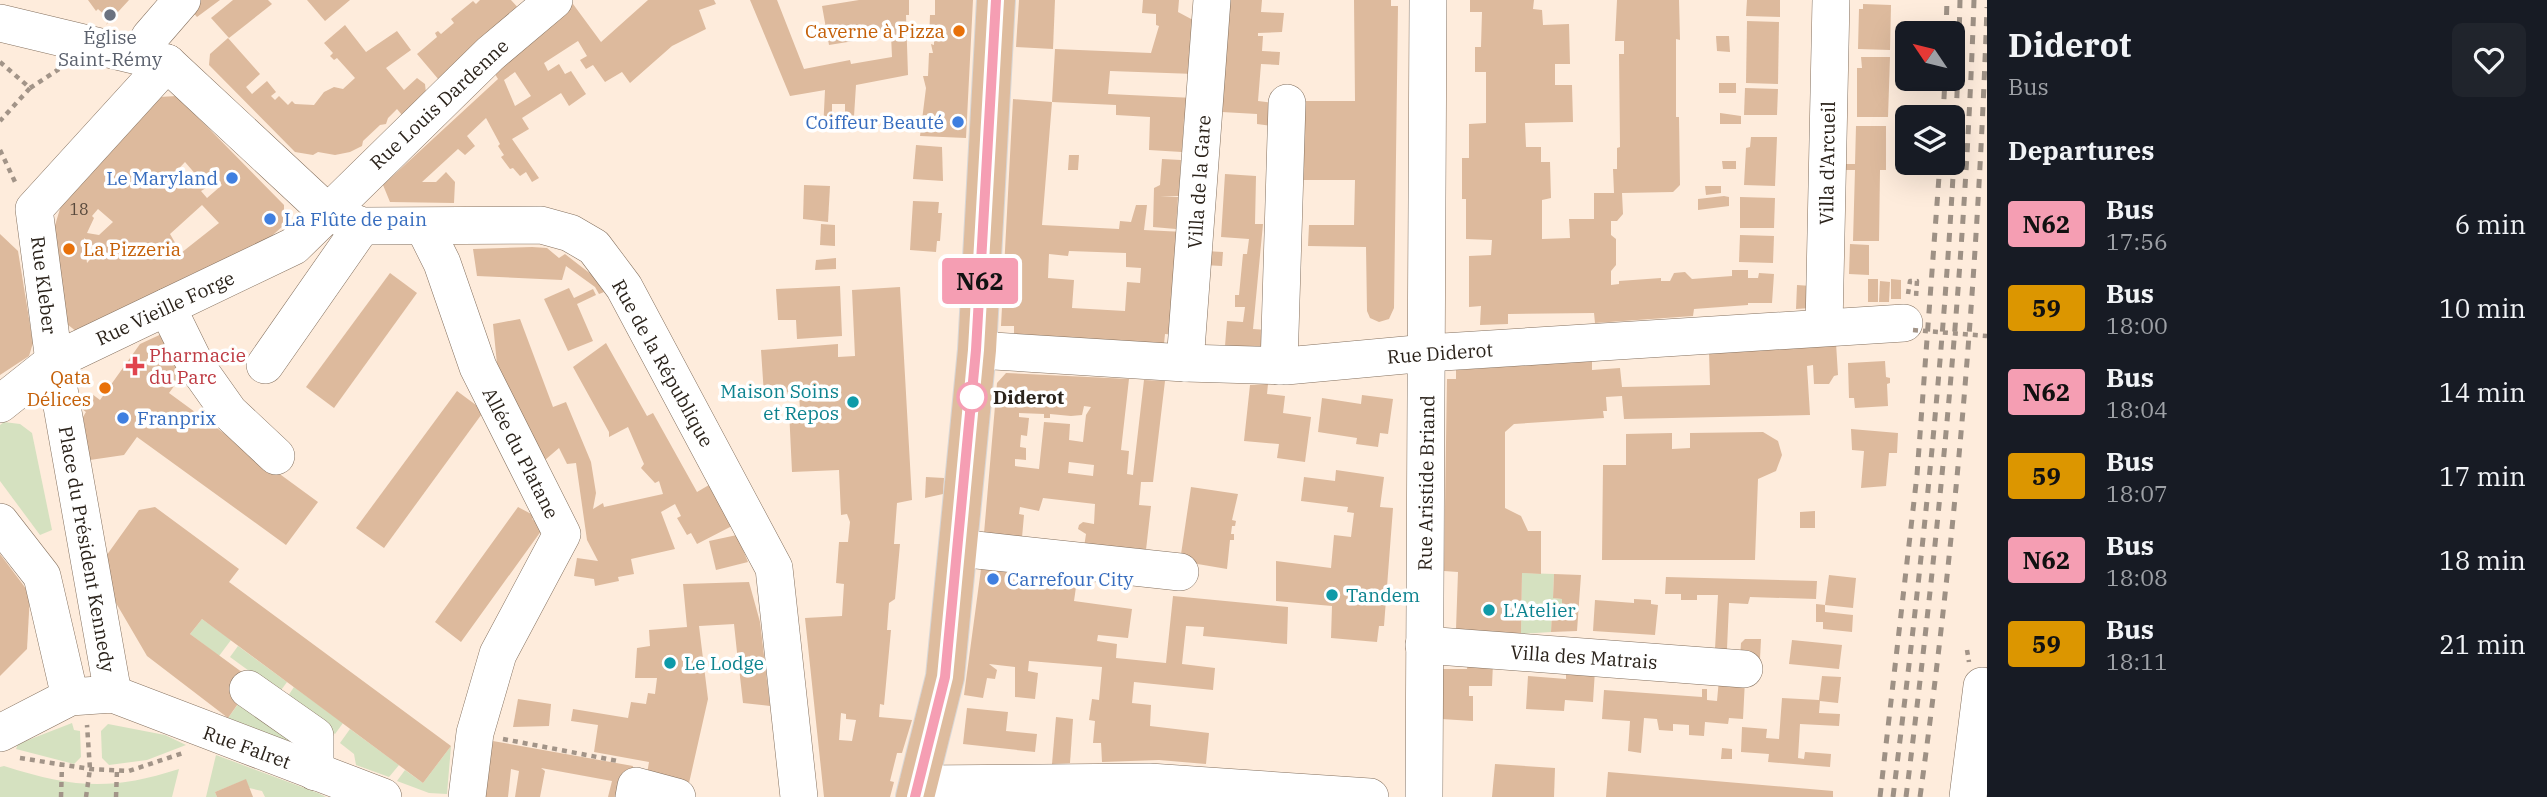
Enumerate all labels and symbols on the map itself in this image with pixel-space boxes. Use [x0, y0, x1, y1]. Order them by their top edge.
marker: Église Saint-Rémy [102, 7, 118, 23]
place label: Caverne à Pizza [805, 19, 945, 43]
north arrow [1895, 21, 1965, 91]
marker: Caverne à Pizza [951, 23, 967, 39]
place label: Église Saint-Rémy [58, 25, 163, 71]
street label: Rue Louis Dardenne [365, 34, 513, 174]
street label: Villa d'Arcueil [1814, 101, 1840, 225]
place label: Coiffeur Beauté [805, 110, 944, 134]
marker: Coiffeur Beauté [950, 114, 966, 130]
street label: Villa de la Gare [1182, 114, 1216, 250]
place label: Le Maryland [106, 166, 218, 190]
marker: Le Maryland [224, 170, 240, 186]
house number: 18 [69, 199, 89, 219]
place label: La Flûte de pain [284, 207, 427, 231]
marker: La Flûte de pain [262, 211, 278, 227]
street label: Rue Kleber [26, 235, 62, 336]
place label: La Pizzeria [83, 237, 181, 261]
marker: La Pizzeria [61, 241, 77, 257]
line badge: N62 [940, 258, 1020, 304]
street label: Rue Vieille Forge [92, 265, 238, 351]
street label: Rue de la République [607, 275, 719, 451]
street label: Rue Diderot [1386, 337, 1494, 369]
place label: Pharmacie du Parc [149, 343, 246, 389]
marker: Pharmacie du Parc [127, 358, 143, 374]
place label: Qata Délices [27, 365, 91, 411]
place label: Maison Soins et Repos [720, 379, 839, 425]
marker: Qata Délices [97, 380, 113, 396]
marker: Diderot [957, 382, 987, 412]
street label: Allée du Platane [478, 383, 564, 523]
place label: Diderot [993, 385, 1064, 409]
marker: Maison Soins et Repos [845, 394, 861, 410]
street label: Rue Aristide Briand [1412, 395, 1440, 571]
place label: Franprix [137, 406, 216, 430]
marker: Franprix [115, 410, 131, 426]
street label: Place du Président Kennedy [53, 424, 121, 675]
place label: Carrefour City [1007, 567, 1134, 591]
marker: Carrefour City [985, 571, 1001, 587]
place label: Tandem [1346, 583, 1420, 607]
marker: Tandem [1324, 587, 1340, 603]
place label: L'Atelier [1503, 598, 1576, 622]
marker: L'Atelier [1481, 602, 1497, 618]
street label: Villa des Matrais [1510, 640, 1658, 674]
place label: Le Lodge [684, 651, 764, 675]
marker: Le Lodge [662, 655, 678, 671]
street label: Rue Falret [200, 720, 294, 774]

